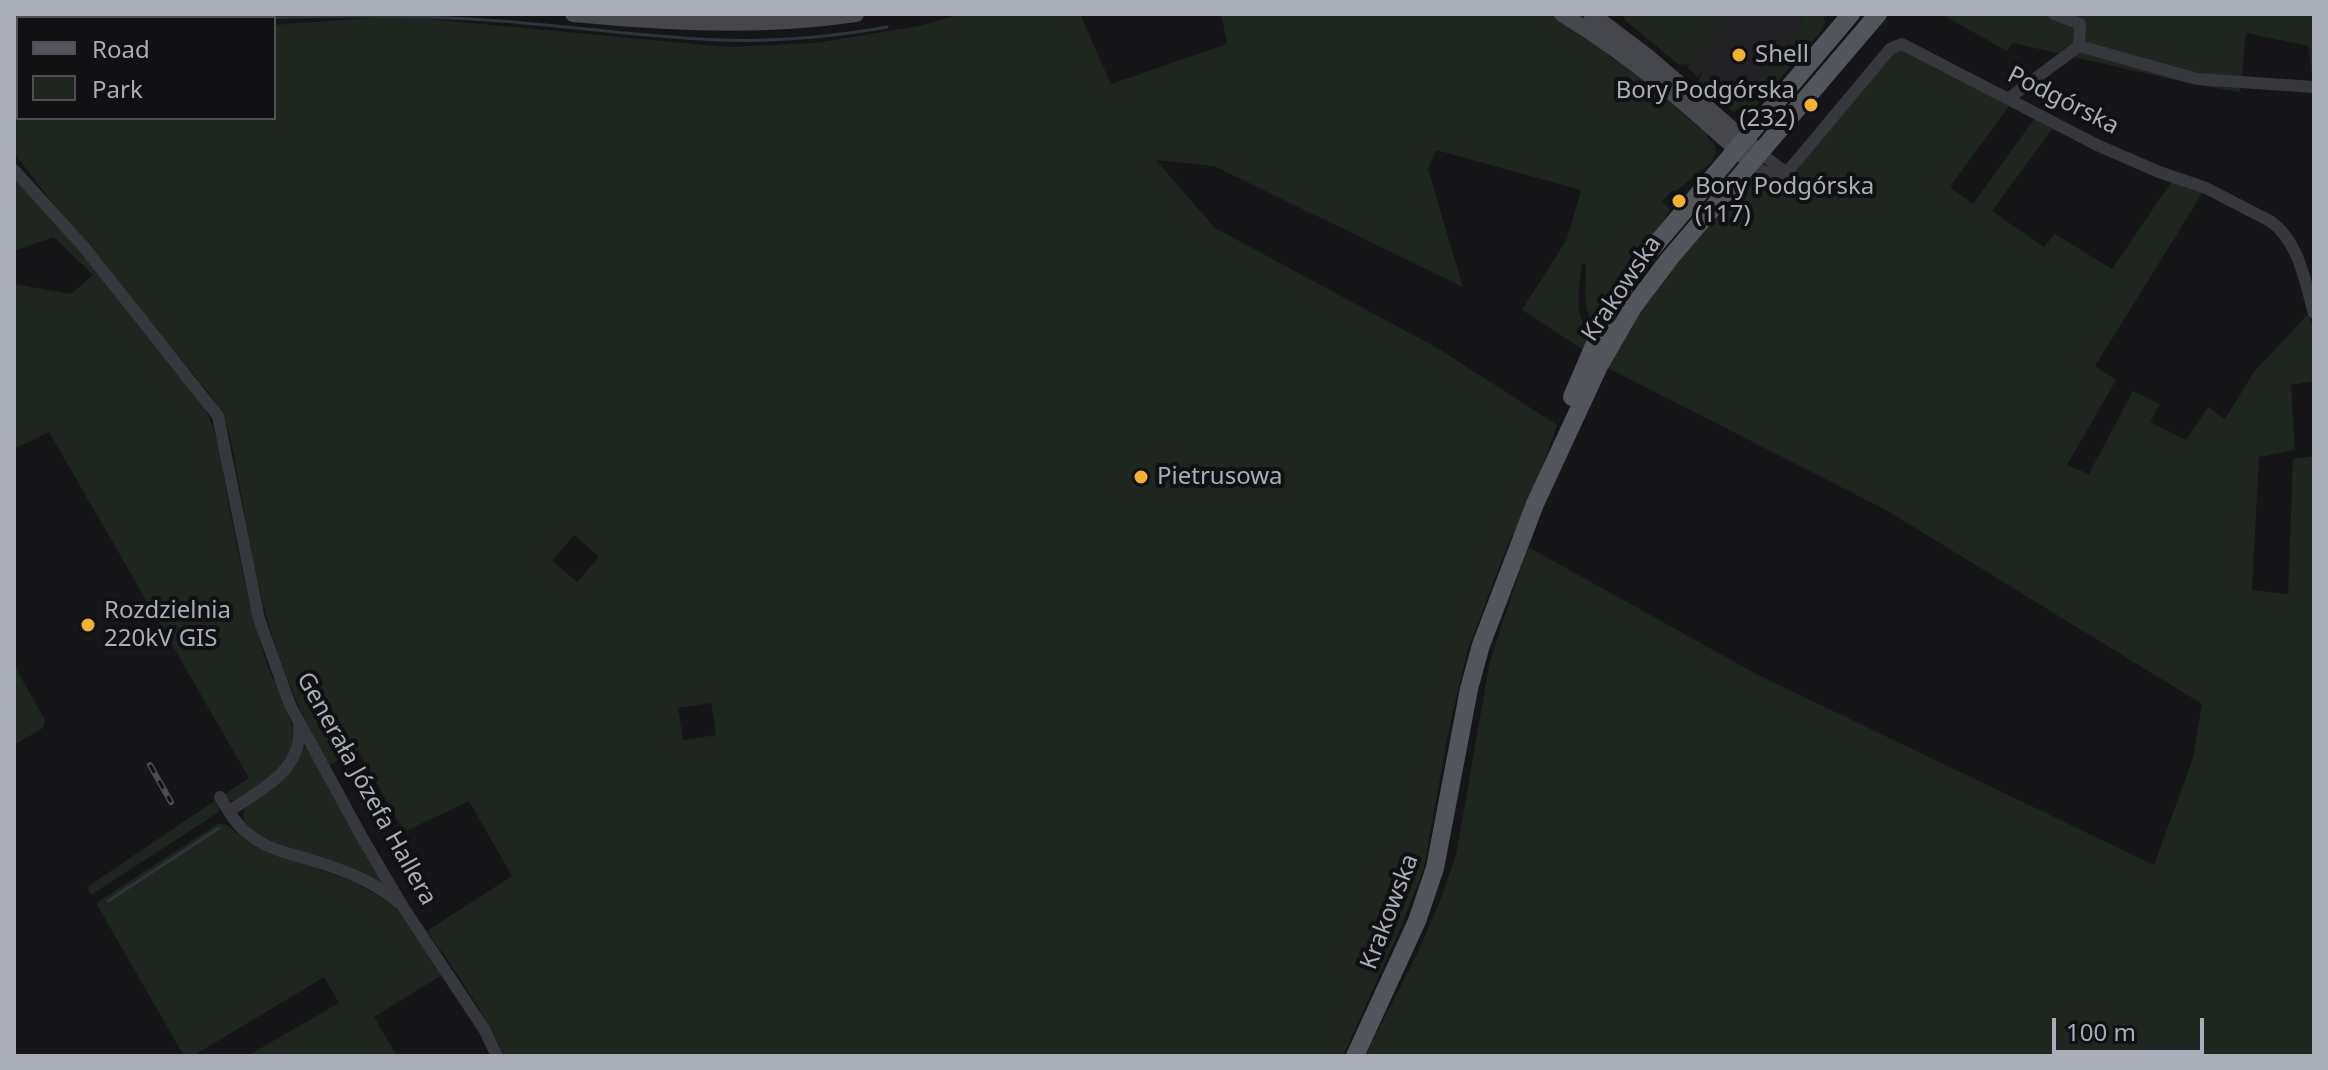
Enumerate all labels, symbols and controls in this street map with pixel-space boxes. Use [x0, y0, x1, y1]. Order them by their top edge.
legend [16, 16, 276, 120]
text: Road [92, 32, 150, 65]
place label: Shell [1755, 41, 1809, 69]
marker: Shell [1730, 46, 1748, 64]
street label: Podgórska [2003, 61, 2123, 141]
text: Park [92, 72, 143, 105]
place label: Bory Podgórska (232) [1616, 77, 1795, 133]
marker: Bory Podgórska (232) [1802, 96, 1820, 114]
place label: Bory Podgórska (117) [1695, 173, 1874, 229]
marker: Bory Podgórska (117) [1670, 192, 1688, 210]
street label: Krakowska [1576, 231, 1668, 347]
place label: Pietrusowa [1157, 463, 1283, 491]
marker: Pietrusowa [1132, 468, 1150, 486]
place label: Rozdzielnia 220kV GIS [104, 597, 231, 653]
marker: Rozdzielnia 220kV GIS [79, 616, 97, 634]
street label: Generała Józefa Hallera [290, 668, 442, 910]
street label: Krakowska [1355, 850, 1425, 974]
scale bar [2056, 1002, 2208, 1052]
text: 100 m [2066, 1015, 2136, 1048]

